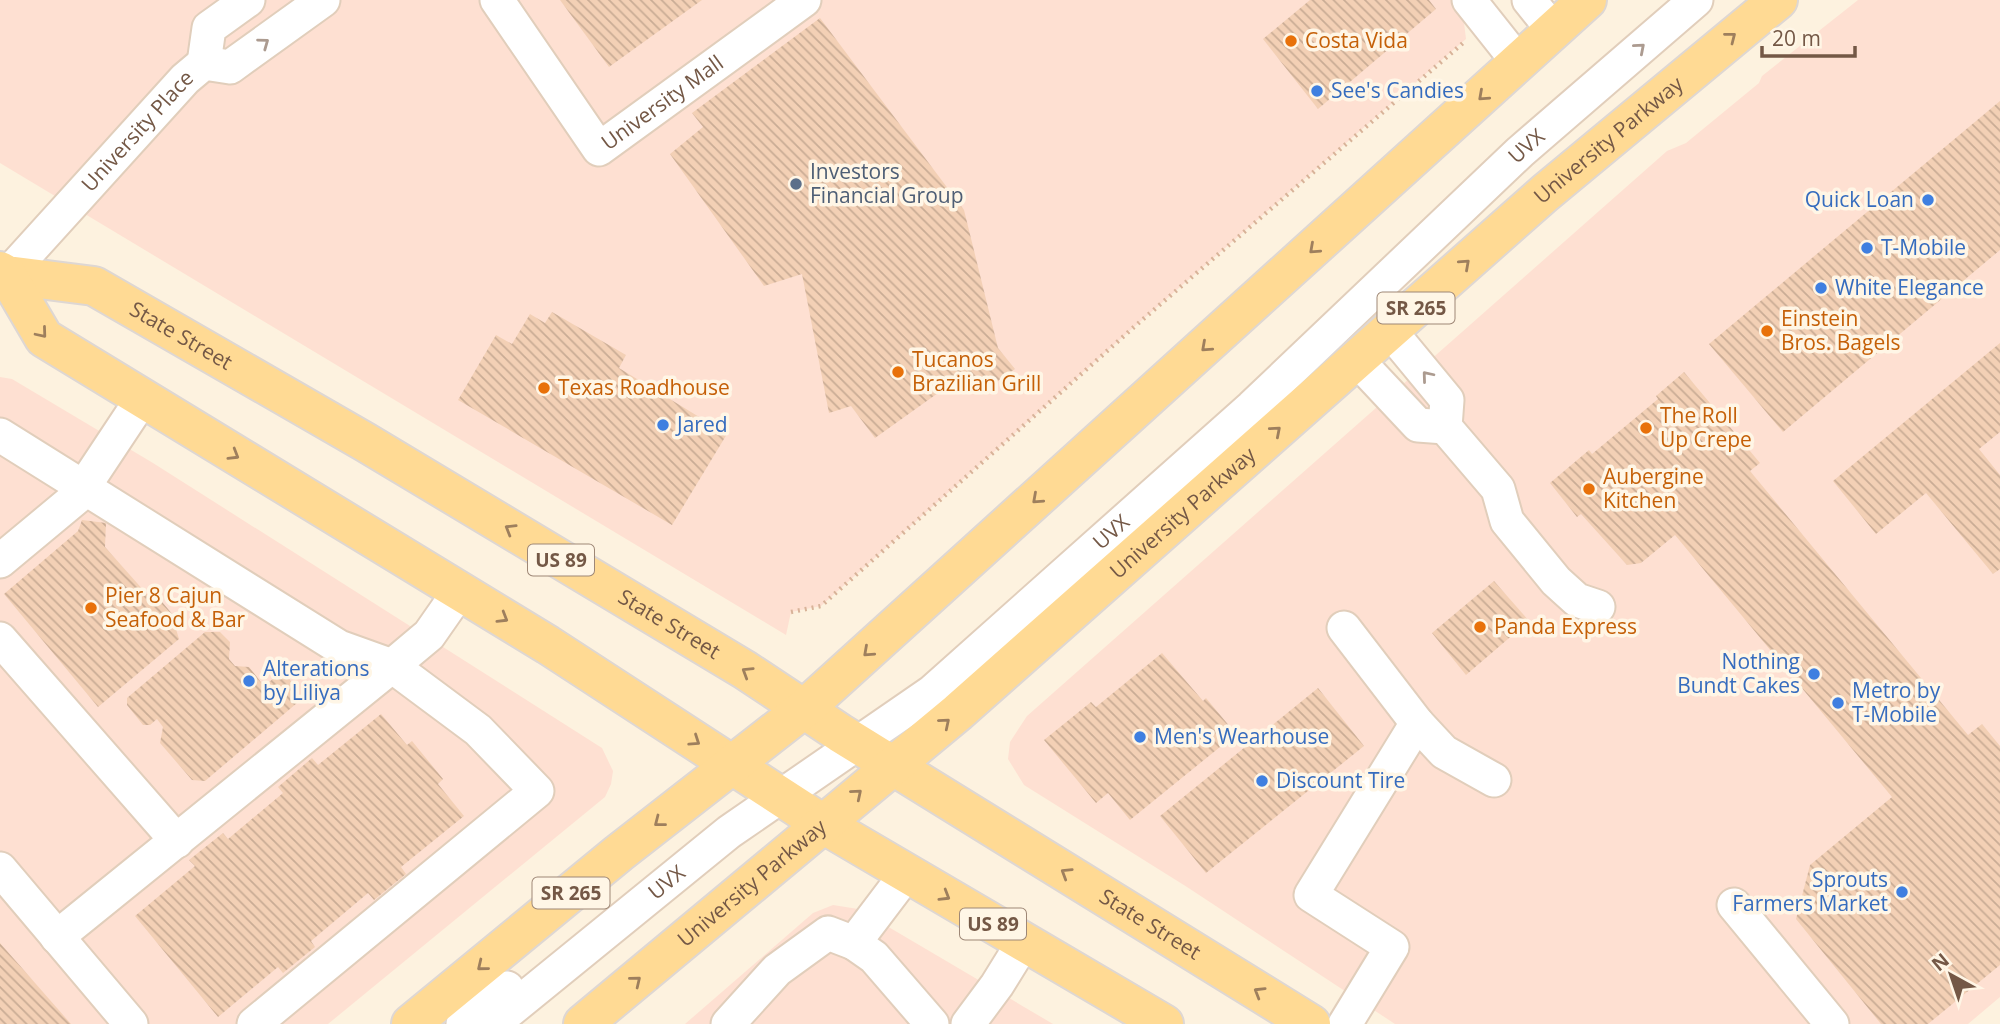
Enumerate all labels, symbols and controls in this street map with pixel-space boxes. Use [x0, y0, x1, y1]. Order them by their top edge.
scale bar [1762, 14, 1855, 58]
text: 20 m [1772, 24, 1821, 52]
place label: Costa Vida [1305, 26, 1408, 54]
marker: Costa Vida [1283, 33, 1299, 49]
one-way arrow [1723, 33, 1736, 46]
one-way arrow [256, 39, 269, 51]
one-way arrow [1632, 44, 1645, 56]
street label: University Mall [595, 48, 728, 156]
street label: University Place [75, 63, 199, 197]
street label: University Parkway [1527, 69, 1689, 209]
place label: See's Candies [1331, 76, 1464, 104]
marker: See's Candies [1309, 83, 1325, 99]
one-way arrow [1478, 88, 1491, 100]
street label: UVX [1501, 121, 1551, 169]
place label: Investors Financial Group [810, 157, 964, 209]
marker: Investors Financial Group [788, 176, 804, 192]
place label: Quick Loan [1805, 185, 1914, 213]
marker: Quick Loan [1920, 192, 1936, 208]
place label: T-Mobile [1881, 233, 1966, 261]
one-way arrow [1310, 240, 1323, 253]
marker: T-Mobile [1859, 240, 1875, 256]
one-way arrow [1457, 260, 1470, 273]
place label: White Elegance [1835, 273, 1984, 301]
marker: White Elegance [1813, 280, 1829, 296]
road number: SR 265 [1378, 292, 1454, 324]
street label: State Street [125, 295, 238, 376]
place label: Einstein Bros. Bagels [1781, 304, 1901, 356]
marker: Einstein Bros. Bagels [1759, 323, 1775, 339]
one-way arrow [34, 325, 47, 338]
one-way arrow [1201, 339, 1214, 351]
place label: Tucanos Brazilian Grill [912, 345, 1041, 397]
marker: Tucanos Brazilian Grill [890, 364, 906, 380]
one-way arrow [1423, 371, 1435, 384]
place label: Texas Roadhouse [558, 373, 730, 401]
marker: Texas Roadhouse [536, 380, 552, 396]
place label: The Roll Up Crepe [1660, 401, 1752, 453]
place label: Jared [675, 410, 728, 438]
marker: Jared [655, 417, 671, 433]
marker: The Roll Up Crepe [1638, 420, 1654, 436]
one-way arrow [1268, 427, 1281, 440]
street label: University Parkway [1103, 440, 1261, 584]
one-way arrow [226, 447, 239, 460]
place label: Aubergine Kitchen [1603, 462, 1704, 514]
marker: Aubergine Kitchen [1581, 481, 1597, 497]
one-way arrow [1032, 491, 1045, 504]
street label: UVX [1086, 507, 1136, 555]
one-way arrow [505, 525, 518, 538]
road number: US 89 [528, 544, 594, 576]
place label: Pier 8 Cajun Seafood & Bar [105, 581, 246, 633]
street label: State Street [613, 582, 726, 665]
marker: Pier 8 Cajun Seafood & Bar [83, 600, 99, 616]
one-way arrow [496, 610, 509, 623]
place label: Panda Express [1494, 612, 1637, 640]
marker: Panda Express [1472, 619, 1488, 635]
one-way arrow [863, 643, 876, 656]
place label: Nothing Bundt Cakes [1677, 647, 1800, 699]
place label: Alterations by Liliya [263, 654, 369, 706]
marker: Nothing Bundt Cakes [1806, 666, 1822, 682]
one-way arrow [742, 667, 755, 680]
marker: Alterations by Liliya [241, 673, 257, 689]
place label: Metro by T-Mobile [1852, 676, 1941, 728]
marker: Metro by T-Mobile [1830, 695, 1846, 711]
one-way arrow [937, 719, 950, 731]
place label: Men's Wearhouse [1154, 722, 1329, 750]
marker: Men's Wearhouse [1132, 729, 1148, 745]
one-way arrow [687, 732, 700, 745]
place label: Discount Tire [1276, 766, 1405, 794]
marker: Discount Tire [1254, 773, 1270, 789]
one-way arrow [849, 790, 862, 803]
street label: University Parkway [671, 812, 832, 953]
one-way arrow [654, 814, 667, 827]
street label: UVX [642, 858, 691, 905]
place label: Sprouts Farmers Market [1732, 865, 1888, 917]
one-way arrow [1061, 869, 1074, 882]
road number: SR 265 [532, 878, 610, 908]
street label: State Street [1095, 882, 1206, 966]
marker: Sprouts Farmers Market [1894, 884, 1910, 900]
one-way arrow [937, 887, 950, 900]
road number: US 89 [960, 908, 1026, 940]
north arrow [1916, 940, 1986, 1010]
text: N [1926, 947, 1954, 977]
one-way arrow [478, 957, 490, 970]
one-way arrow [628, 976, 640, 989]
one-way arrow [1254, 988, 1267, 1001]

